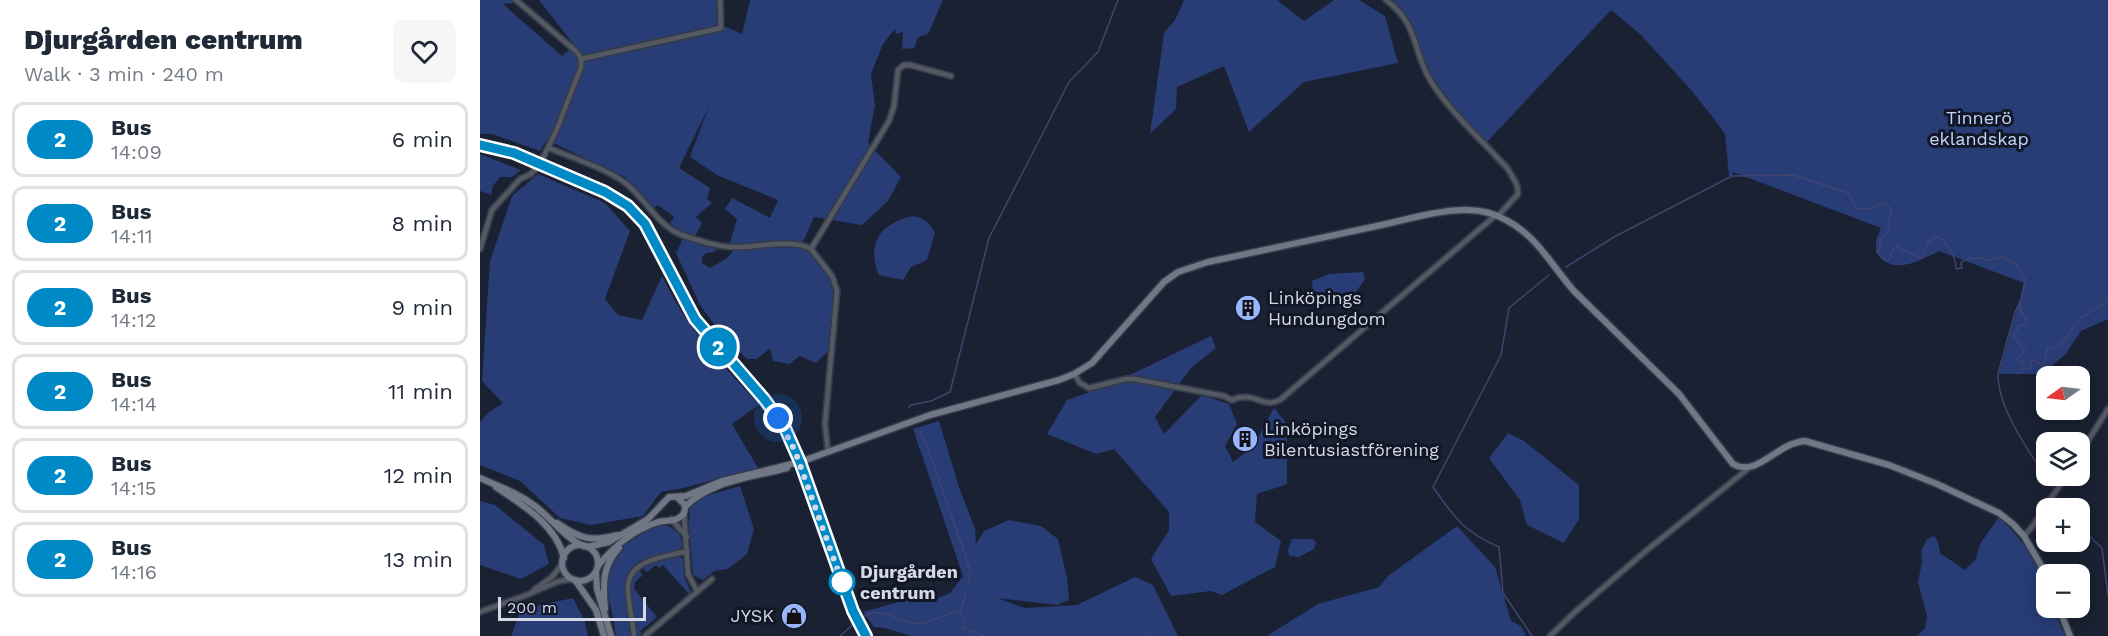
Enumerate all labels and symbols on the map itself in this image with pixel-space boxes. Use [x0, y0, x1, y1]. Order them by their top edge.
park label: Tinnerö eklandskap [1929, 107, 2029, 149]
place label: Linköpings Hundungdom [1268, 287, 1386, 329]
building icon: Linköpings Hundungdom [1233, 293, 1263, 323]
line badge: 2 [698, 328, 738, 366]
north arrow [2036, 366, 2090, 420]
your location [763, 403, 793, 433]
place label: Linköpings Bilentusiastförening [1264, 418, 1439, 460]
building icon: Linköpings Bilentusiastförening [1230, 424, 1260, 454]
place label: Djurgården centrum [860, 561, 958, 603]
marker: Djurgården centrum [829, 569, 855, 595]
scale bar [498, 594, 646, 622]
shop icon: JYSK [779, 601, 809, 631]
place label: JYSK [731, 605, 774, 626]

